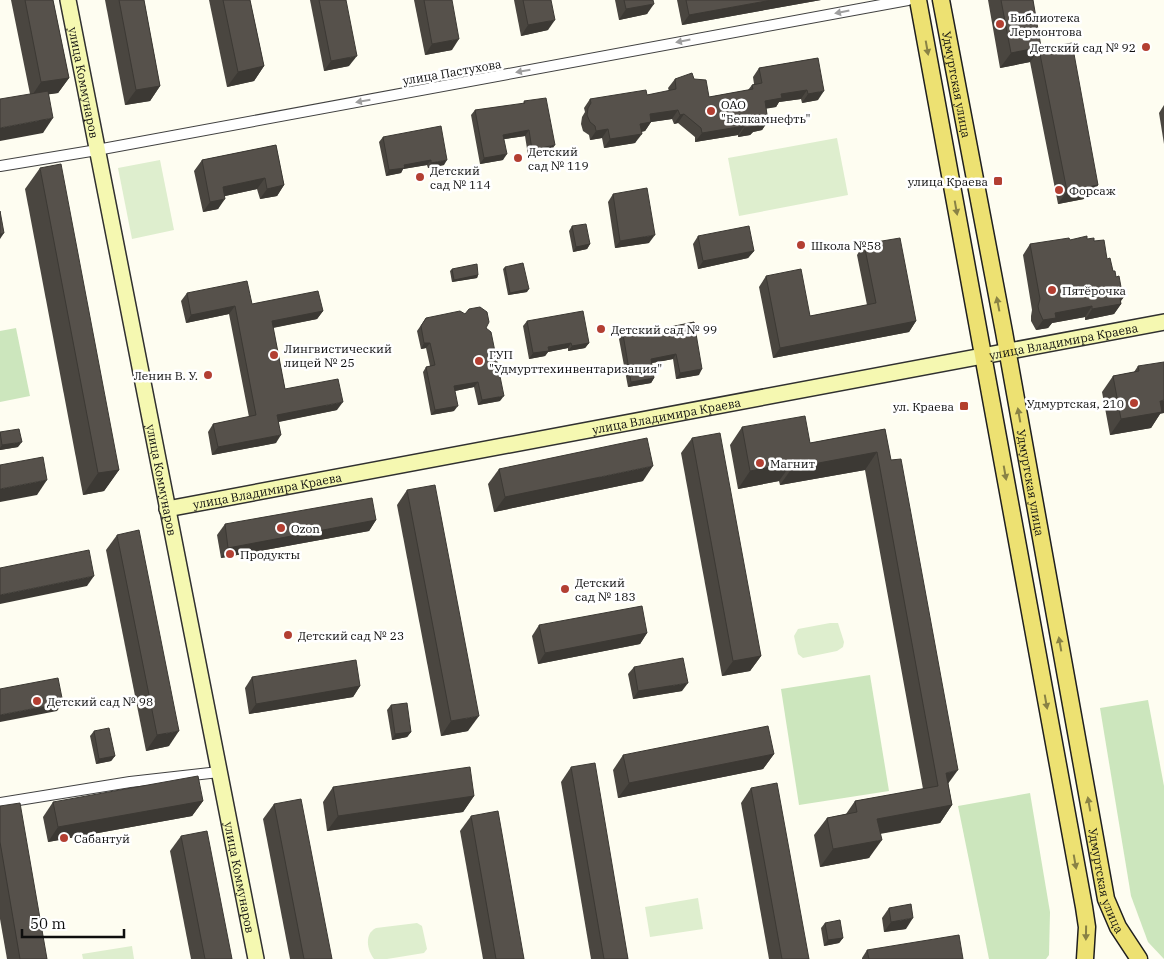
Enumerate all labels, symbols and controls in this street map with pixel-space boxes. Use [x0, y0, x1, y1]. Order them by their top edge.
one-way arrow [835, 8, 850, 16]
place label: Библиотека Лермонтова [1010, 10, 1082, 39]
marker: Библиотека Лермонтова [994, 18, 1006, 30]
street label: улица Коммунаров [66, 26, 102, 140]
street label: Удмуртская улица [940, 30, 975, 139]
one-way arrow [674, 38, 690, 46]
one-way arrow [923, 40, 931, 56]
place label: Детский сад № 92 [1030, 40, 1136, 55]
marker: Детский сад № 92 [1140, 41, 1152, 53]
street label: улица Пастухова [401, 56, 503, 88]
one-way arrow [514, 68, 530, 76]
one-way arrow [355, 97, 371, 105]
place label: ОАО "Белкамнефть" [721, 97, 810, 126]
marker: ОАО "Белкамнефть" [705, 105, 717, 117]
place label: Детский сад № 119 [528, 144, 589, 173]
marker: Детский сад № 119 [512, 152, 524, 164]
place label: Детский сад № 114 [430, 163, 491, 192]
marker: Детский сад № 114 [414, 171, 426, 183]
place label: улица Краева [908, 174, 988, 189]
marker: улица Краева [992, 175, 1004, 187]
place label: Форсаж [1069, 183, 1116, 198]
marker: Форсаж [1053, 184, 1065, 196]
one-way arrow [953, 200, 961, 216]
place label: Школа №58 [811, 238, 881, 253]
marker: Школа №58 [795, 239, 807, 251]
place label: Пятёрочка [1062, 283, 1127, 298]
marker: Пятёрочка [1046, 284, 1058, 296]
one-way arrow [994, 296, 1002, 312]
street label: улица Владимира Краева [988, 319, 1140, 362]
place label: Детский сад № 99 [611, 322, 717, 337]
marker: Детский сад № 99 [595, 323, 607, 335]
place label: Лингвистический лицей № 25 [284, 341, 392, 370]
place label: ГУП "Удмурттехинвентаризация" [489, 347, 662, 376]
marker: Лингвистический лицей № 25 [268, 349, 280, 361]
marker: ГУП "Удмурттехинвентаризация" [473, 355, 485, 367]
place label: Ленин В. У. [134, 368, 198, 383]
marker: Ленин В. У. [202, 369, 214, 381]
street label: улица Владимира Краева [591, 394, 742, 437]
place label: Удмуртская, 210 [1027, 396, 1124, 411]
marker: Удмуртская, 210 [1128, 397, 1140, 409]
place label: ул. Краева [893, 399, 954, 414]
marker: ул. Краева [958, 400, 970, 412]
one-way arrow [1014, 407, 1022, 423]
street label: улица Коммунаров [144, 423, 180, 537]
street label: Удмуртская улица [1014, 428, 1048, 538]
place label: Магнит [770, 456, 815, 471]
marker: Магнит [754, 457, 766, 469]
one-way arrow [1001, 465, 1009, 480]
street label: улица Владимира Краева [192, 469, 343, 512]
place label: Ozon [291, 521, 320, 536]
marker: Ozon [275, 522, 287, 534]
place label: Продукты [240, 547, 301, 562]
marker: Продукты [224, 548, 236, 560]
place label: Детский сад № 183 [575, 575, 636, 604]
marker: Детский сад № 183 [559, 583, 571, 595]
place label: Детский сад № 23 [298, 628, 404, 643]
marker: Детский сад № 23 [282, 629, 294, 641]
one-way arrow [1056, 636, 1064, 652]
place label: Детский сад № 98 [47, 694, 153, 709]
one-way arrow [1043, 694, 1051, 710]
marker: Детский сад № 98 [31, 695, 43, 707]
one-way arrow [1085, 796, 1093, 812]
street label: улица Коммунаров [222, 820, 258, 934]
street label: Удмуртская улица [1086, 827, 1128, 936]
place label: Сабантуй [74, 831, 130, 846]
marker: Сабантуй [58, 832, 70, 844]
one-way arrow [1072, 854, 1080, 870]
scale bar [22, 906, 125, 938]
text: 50 m [30, 914, 66, 933]
one-way arrow [1082, 925, 1090, 941]

